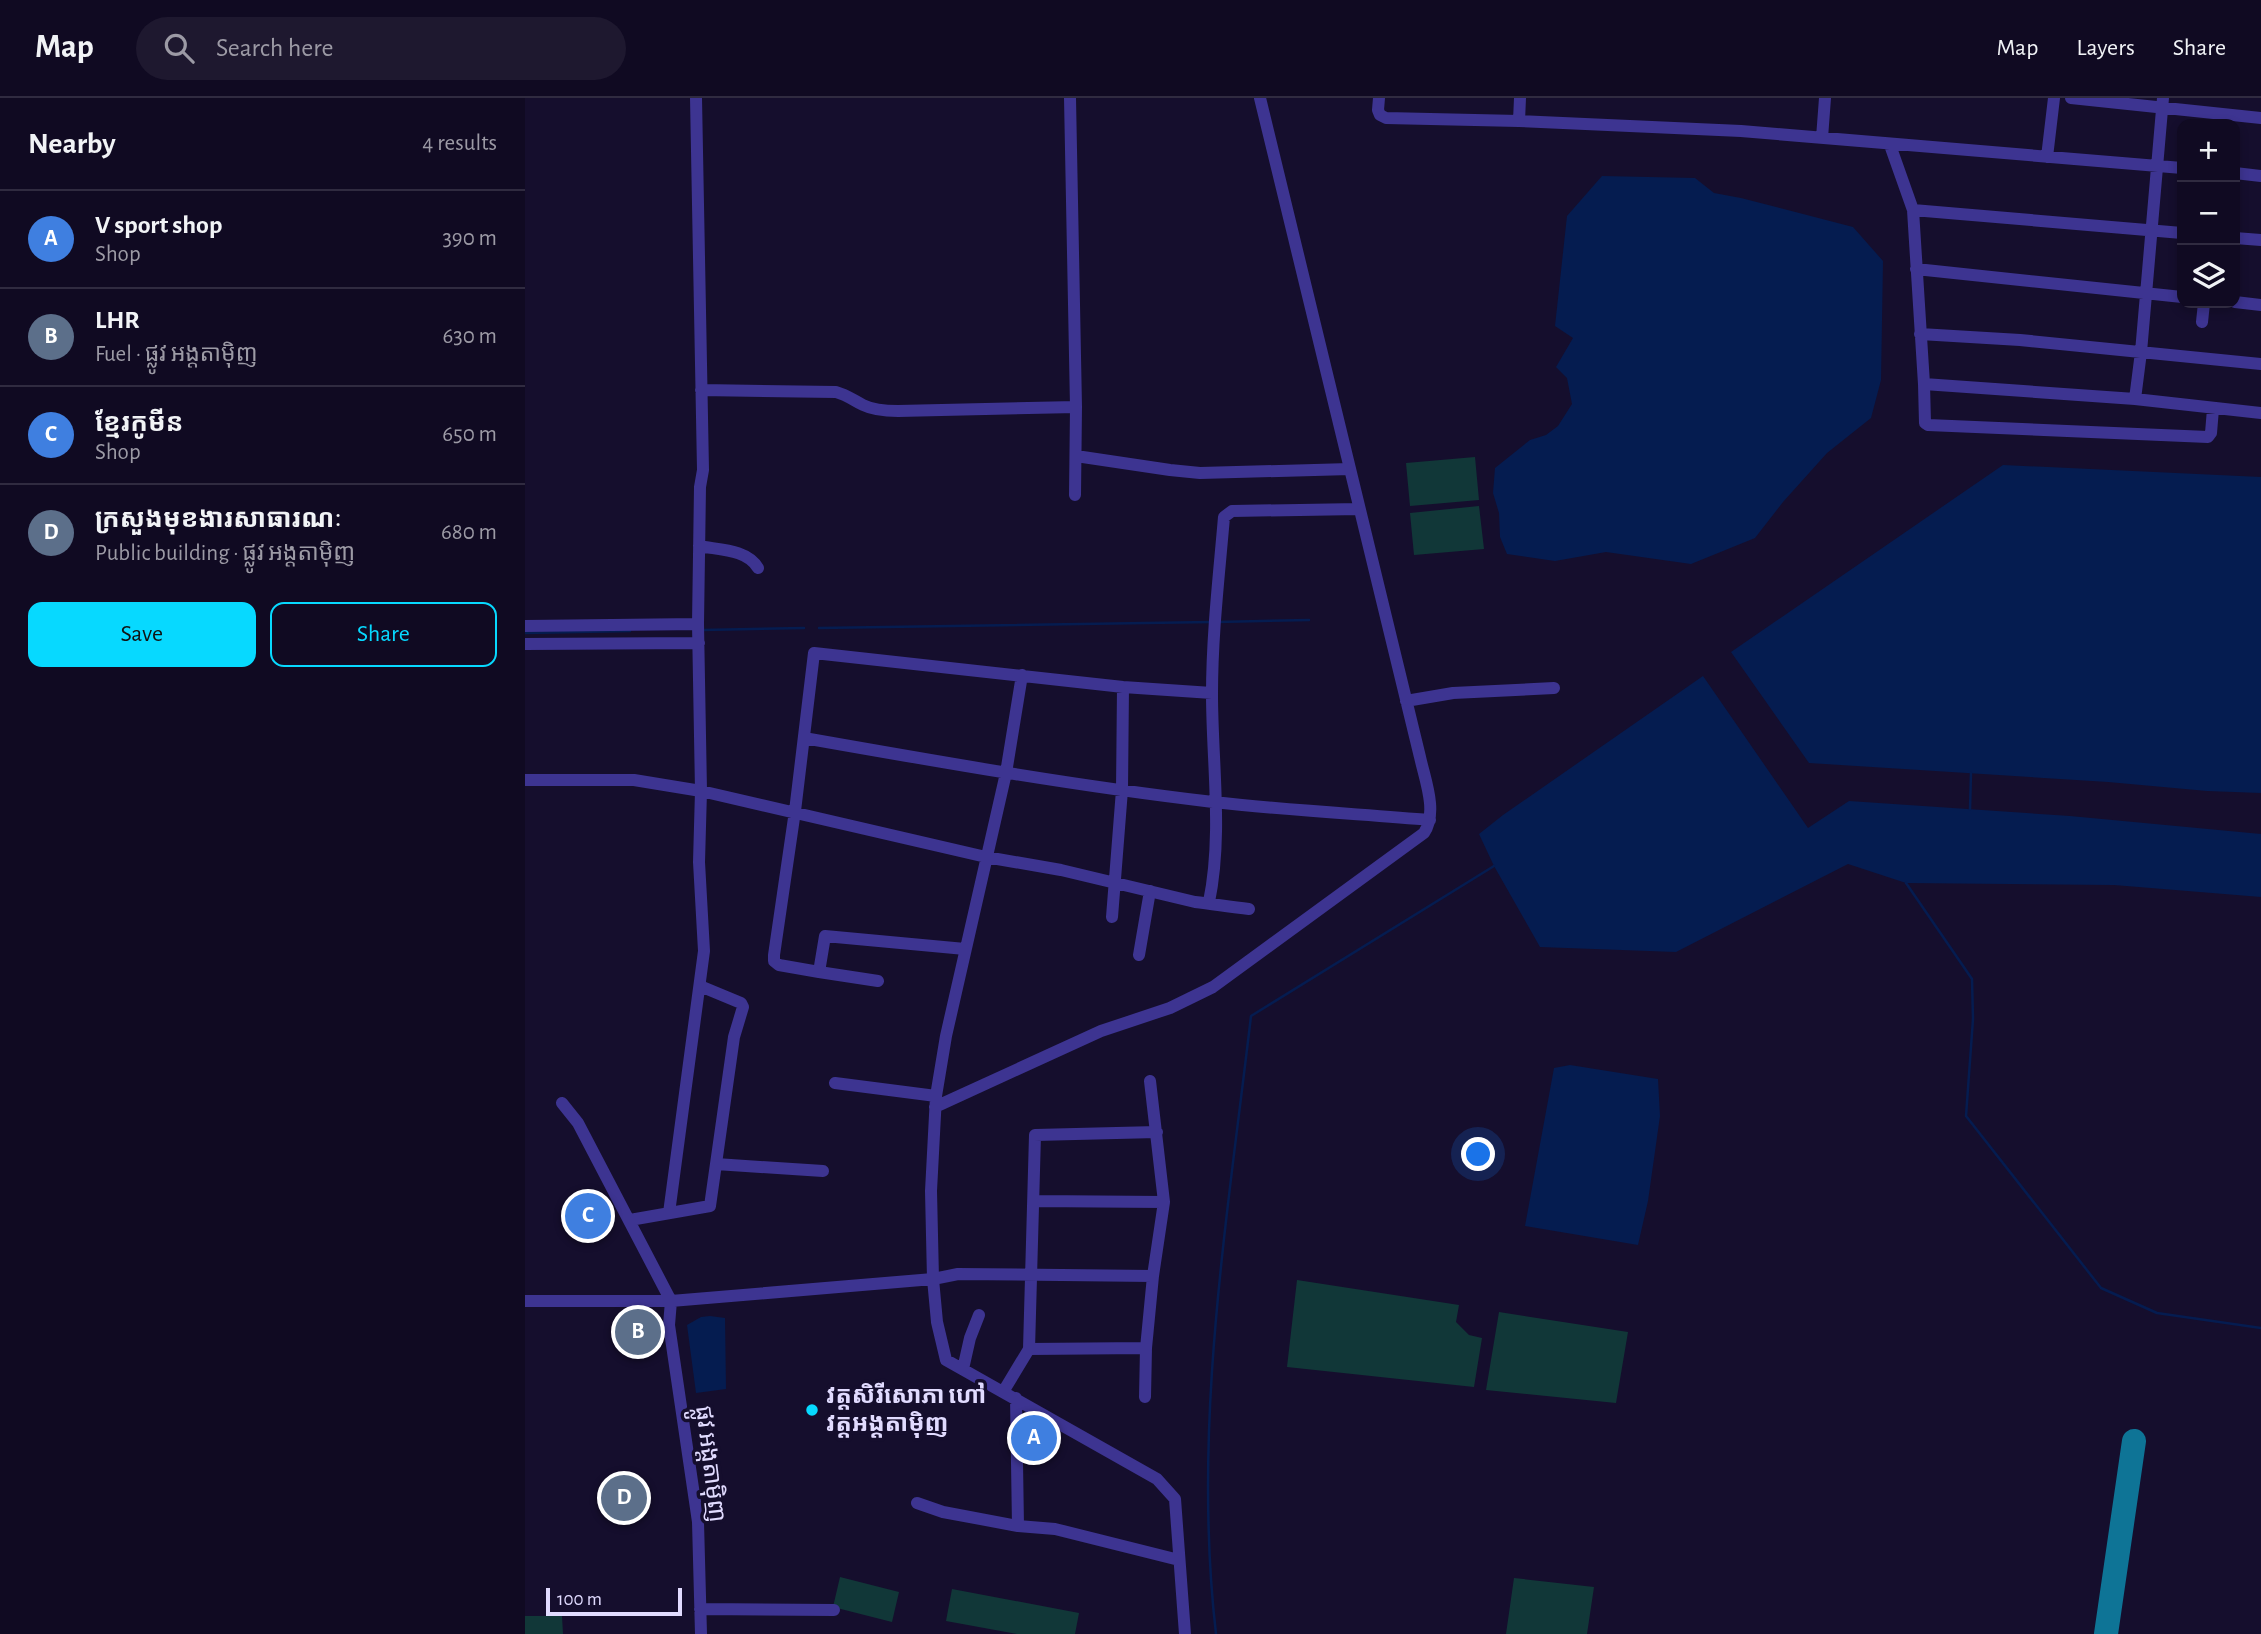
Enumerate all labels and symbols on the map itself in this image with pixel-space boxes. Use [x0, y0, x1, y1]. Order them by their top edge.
your location [1461, 1137, 1495, 1171]
pin: C [565, 1190, 611, 1242]
pin: B [615, 1306, 661, 1358]
place label: វត្តសិរីសោភា ហៅ វត្តអង្តតាម៉ិញ [826, 1382, 986, 1438]
marker: វត្តសិរីសោភា ហៅ វត្តអង្តតាម៉ិញ [804, 1402, 820, 1418]
street label: ផ្លូវ អង្តតាម៉ិញ [682, 1404, 730, 1525]
pin: A [1011, 1412, 1057, 1464]
pin: D [601, 1472, 647, 1524]
scale bar [546, 1585, 683, 1617]

